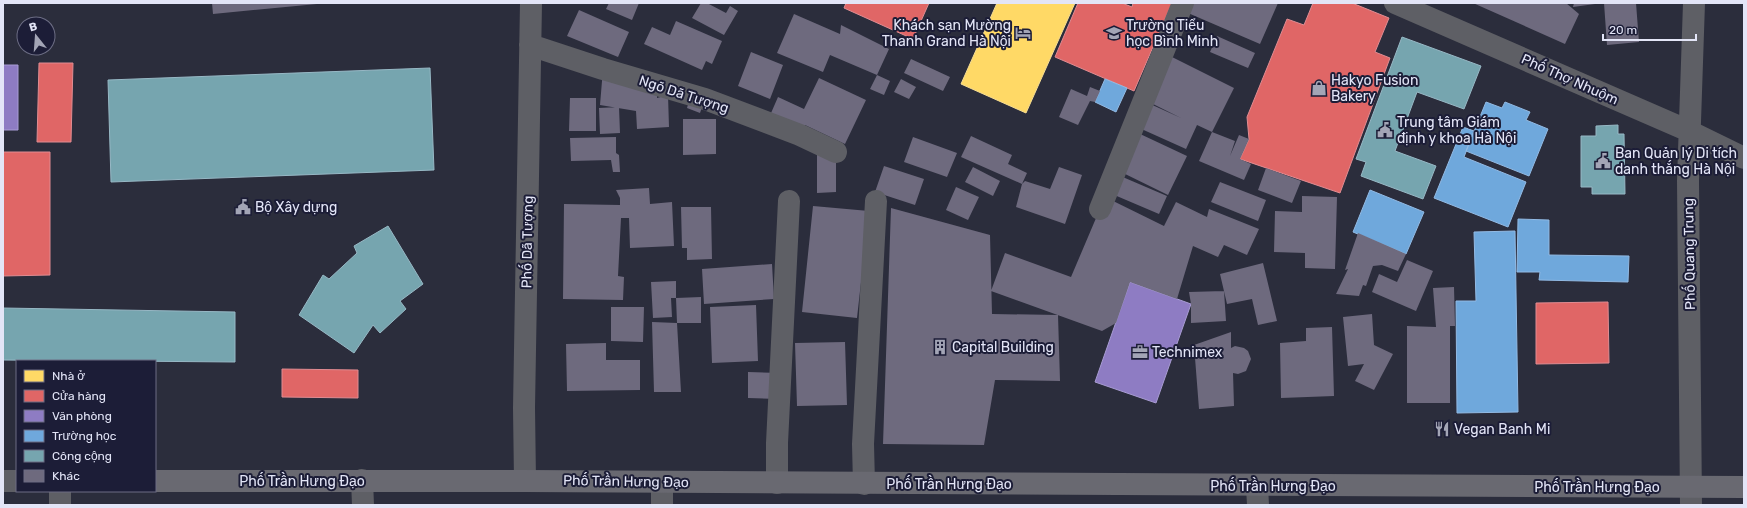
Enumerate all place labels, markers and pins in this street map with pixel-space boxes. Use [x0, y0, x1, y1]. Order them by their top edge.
place label: Khách sạn Mường Thanh Grand Hà Nội [882, 17, 1011, 50]
place label: Trường Tiểu học Bình Minh [1126, 17, 1218, 50]
hotel icon: Khách sạn Mường Thanh Grand Hà Nội [1014, 24, 1032, 42]
school or university icon: Trường Tiểu học Bình Minh [1105, 24, 1123, 42]
place label: Hakyo Fusion Bakery [1331, 72, 1418, 105]
shop icon: Hakyo Fusion Bakery [1310, 79, 1328, 97]
place label: Trung tâm Giám định y khoa Hà Nội [1397, 114, 1516, 147]
public building icon: Trung tâm Giám định y khoa Hà Nội [1376, 121, 1394, 139]
place label: Ban Quản lý Di tích danh thắng Hà Nội [1615, 145, 1737, 178]
public building icon: Ban Quản lý Di tích danh thắng Hà Nội [1594, 152, 1612, 170]
public building icon: Bộ Xây dựng [234, 198, 252, 216]
place label: Bộ Xây dựng [255, 199, 337, 216]
building icon: Capital Building [931, 338, 949, 356]
place label: Capital Building [952, 339, 1054, 356]
office icon: Technimex [1131, 343, 1149, 361]
place label: Technimex [1152, 344, 1223, 361]
restaurant icon: Vegan Banh Mi [1433, 420, 1451, 438]
place label: Vegan Banh Mi [1454, 421, 1550, 438]

